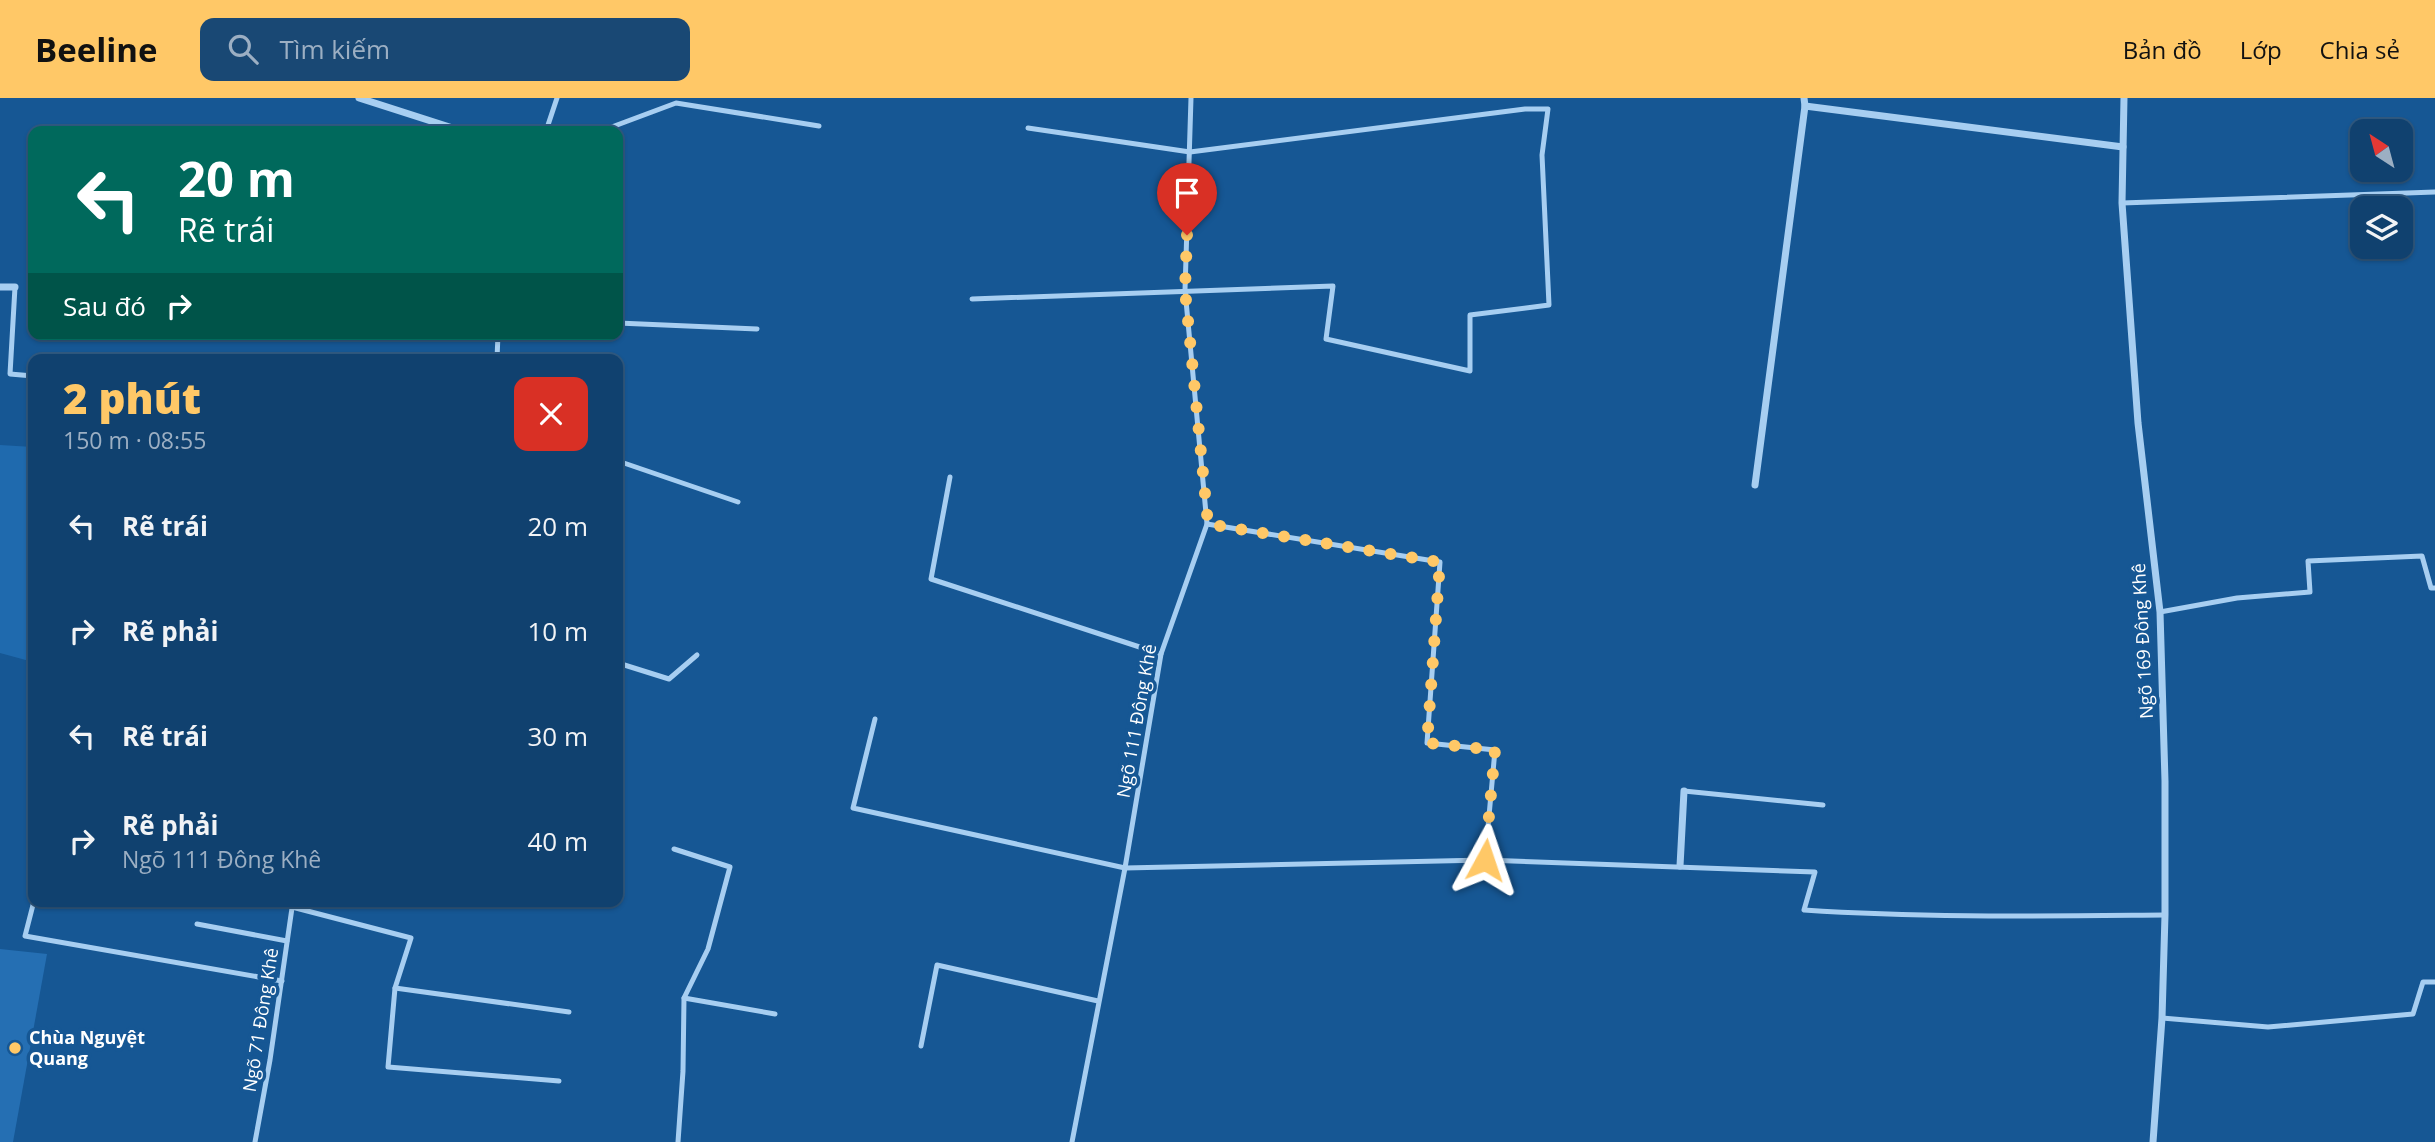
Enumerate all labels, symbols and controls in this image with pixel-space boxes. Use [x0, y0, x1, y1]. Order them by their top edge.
search box [200, 18, 690, 81]
text: Beeline [35, 27, 158, 72]
icon: search [224, 30, 262, 68]
text: Tìm kiếm [280, 31, 390, 67]
text: Bản đồ [2123, 33, 2202, 66]
text: Lớp [2240, 33, 2282, 66]
text: Chia sẻ [2320, 33, 2400, 66]
north arrow [2350, 119, 2413, 182]
map controls [2350, 119, 2413, 259]
text: 20 m [178, 145, 295, 211]
icon: left [63, 154, 154, 245]
pin [1157, 163, 1217, 235]
icon: arrive [1168, 174, 1206, 212]
button: layers [2350, 196, 2413, 259]
text: Rẽ trái [178, 208, 274, 251]
icon: right [160, 287, 198, 325]
text: Sau đó [63, 288, 146, 324]
text: 2 phút [63, 369, 201, 426]
button: close [514, 377, 588, 451]
text: 150 m · 08:55 [63, 424, 206, 456]
icon: left [63, 507, 101, 545]
text: Rẽ trái [122, 508, 208, 544]
text: 20 m [527, 508, 588, 544]
street label: Ngõ 169 Đông Khê [2126, 563, 2158, 720]
icon: right [63, 612, 101, 650]
text: Rẽ phải [122, 613, 218, 649]
text: 10 m [527, 613, 588, 649]
street label: Ngõ 111 Đông Khê [1111, 642, 1161, 800]
icon: left [63, 717, 101, 755]
text: Rẽ trái [122, 718, 208, 754]
text: 30 m [527, 718, 588, 754]
text: Rẽ phải [122, 807, 218, 843]
icon: right [63, 822, 101, 860]
text: 40 m [527, 823, 588, 859]
position arrow [1448, 823, 1522, 897]
text: Ngõ 111 Đông Khê [122, 843, 321, 875]
street label: Ngõ 71 Đông Khê [237, 946, 283, 1094]
place label: Chùa Nguyệt Quang [29, 1025, 145, 1070]
marker: Chùa Nguyệt Quang [7, 1040, 23, 1056]

